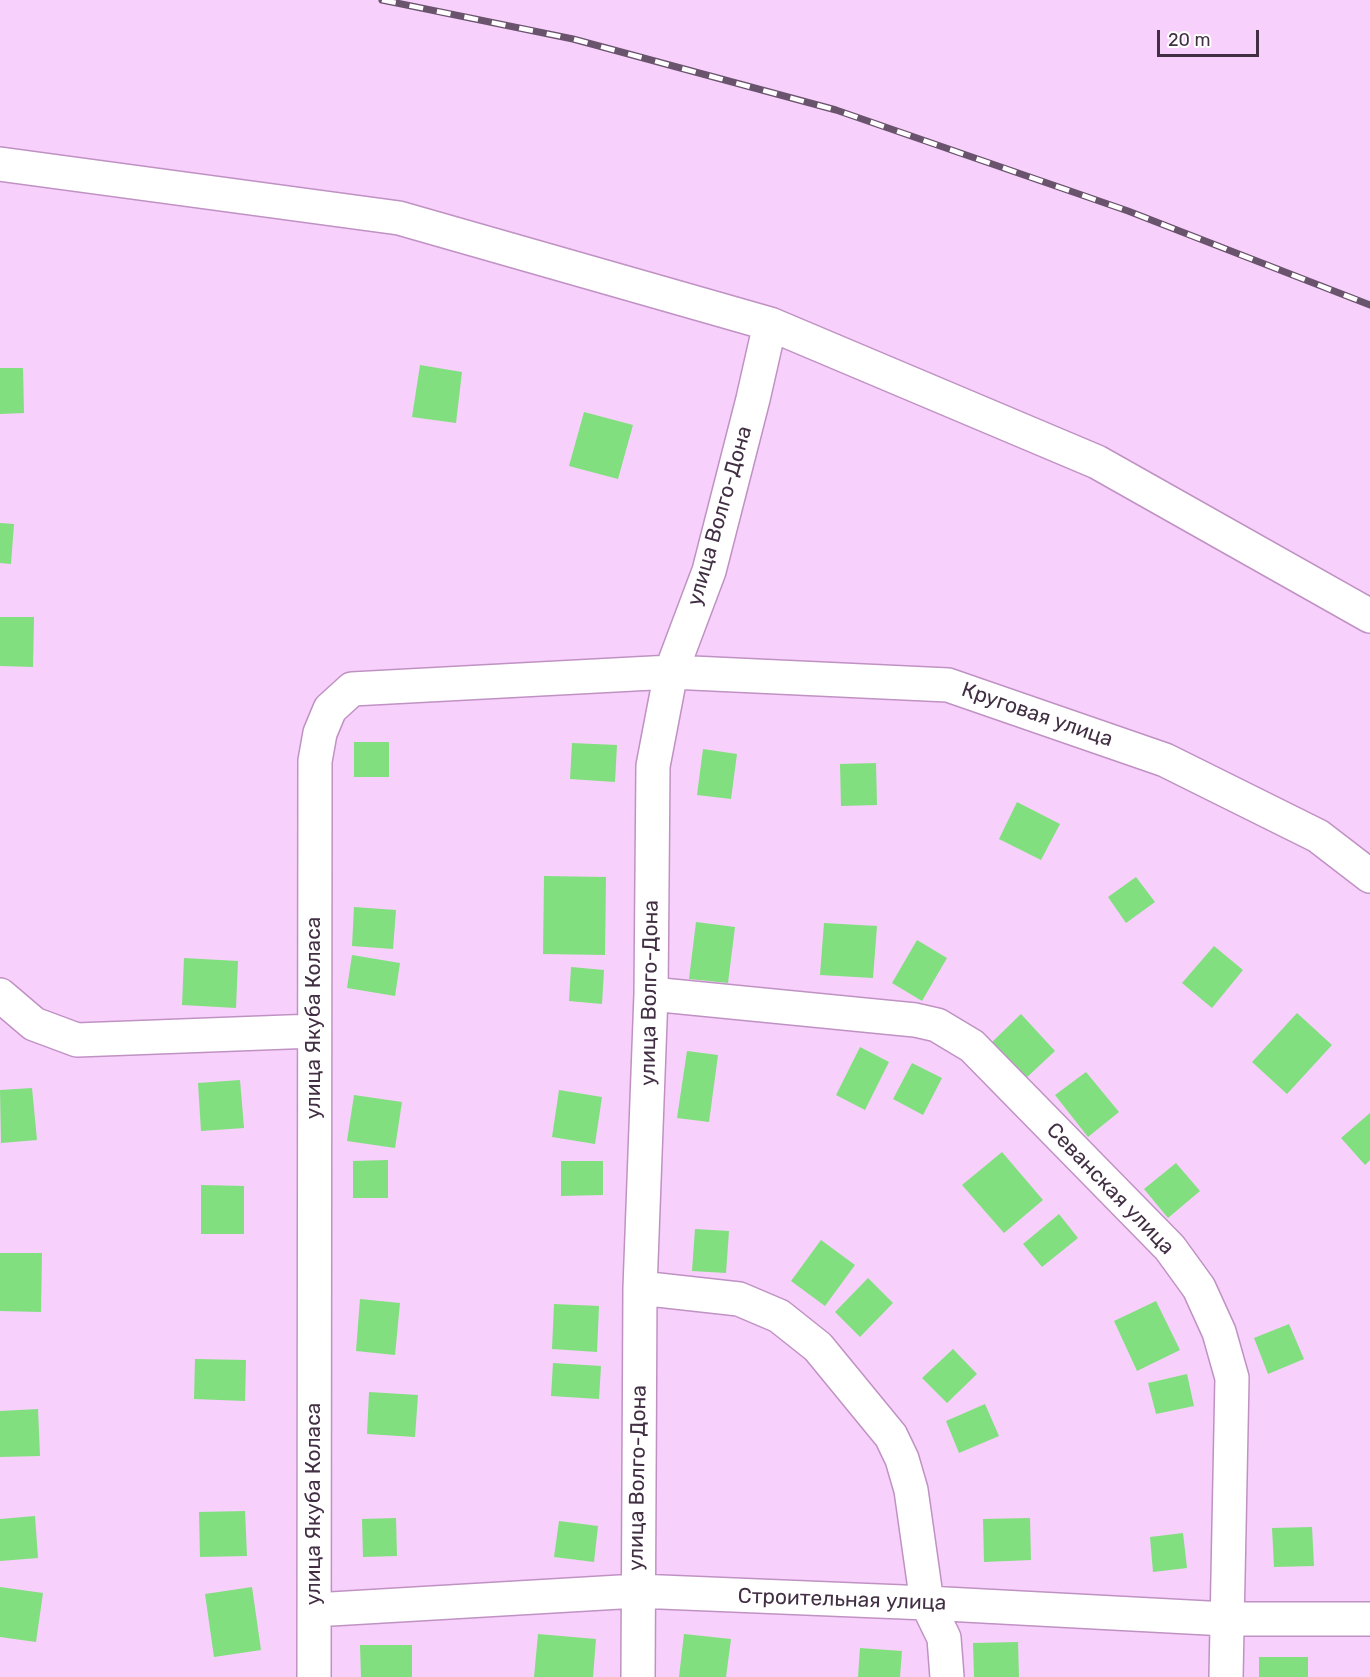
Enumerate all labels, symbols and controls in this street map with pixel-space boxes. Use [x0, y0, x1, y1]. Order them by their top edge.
scale bar [1160, 18, 1262, 56]
text: 20 m [1168, 29, 1210, 51]
street label: улица Волго-Дона [682, 423, 758, 609]
street label: Круговая улица [958, 677, 1116, 753]
street label: улица Волго-Дона [636, 900, 664, 1086]
street label: улица Якуба Коласа [301, 917, 327, 1119]
street label: Севанская улица [1041, 1118, 1179, 1260]
street label: улица Волго-Дона [624, 1385, 652, 1571]
street label: улица Якуба Коласа [301, 1403, 327, 1605]
street label: Строительная улица [737, 1584, 947, 1616]

